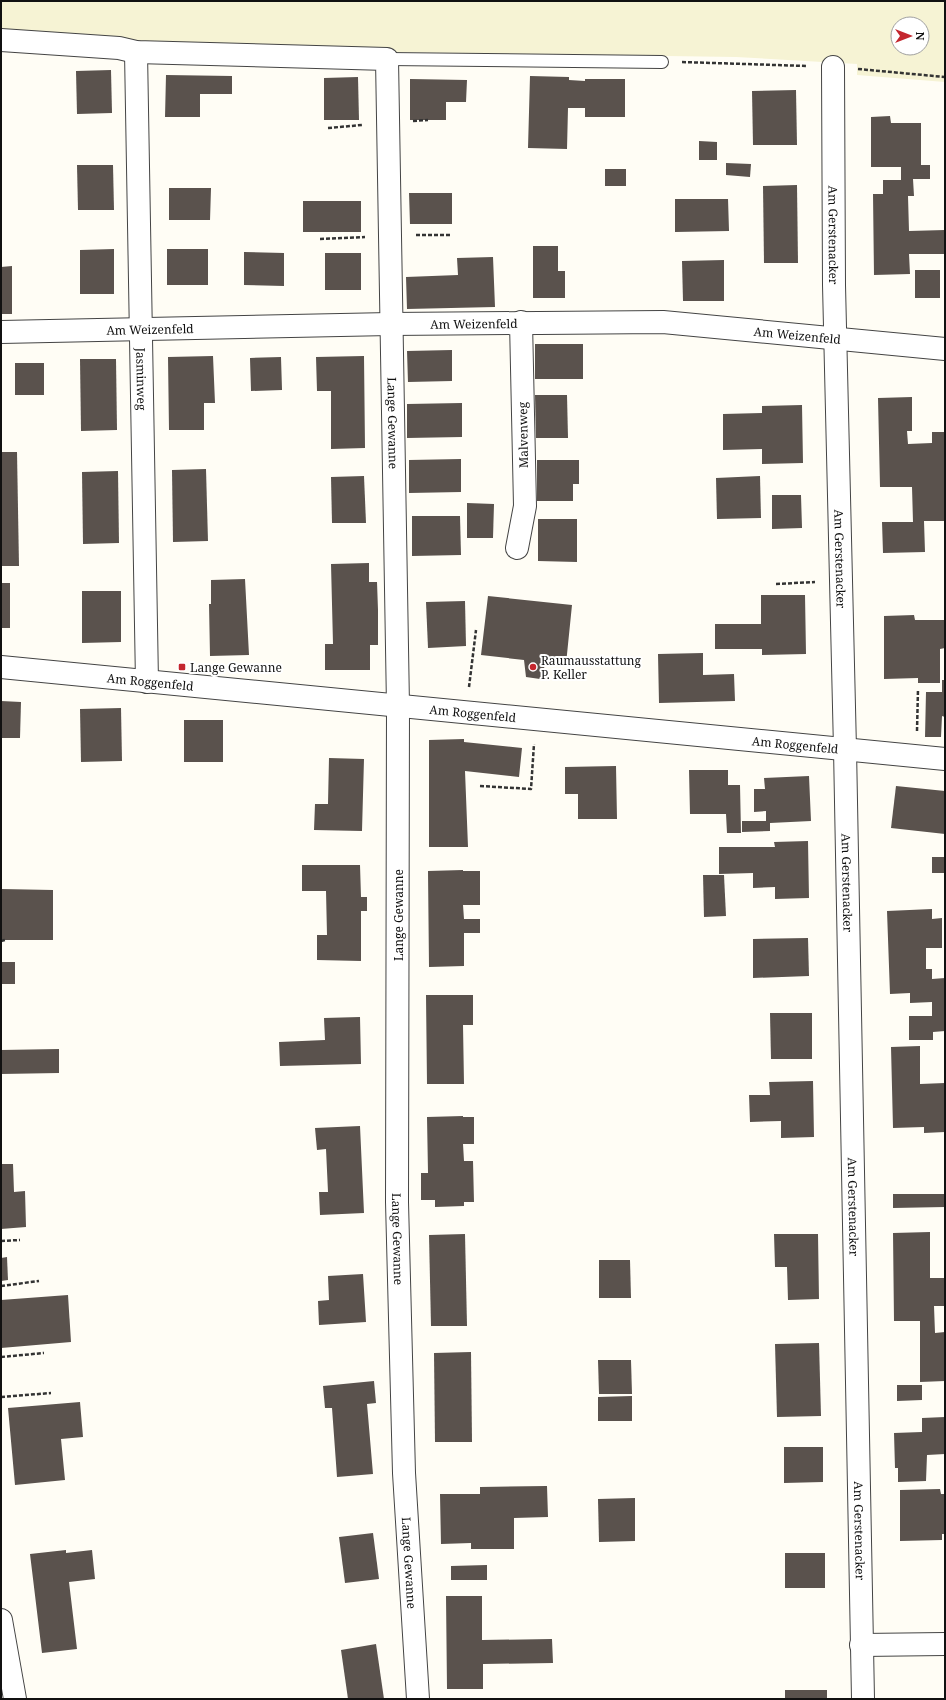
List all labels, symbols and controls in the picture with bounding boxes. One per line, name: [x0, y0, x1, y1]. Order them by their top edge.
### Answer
north arrow: [890, 16, 930, 56]
text: N: [913, 32, 928, 41]
street label: Am Gerstenacker: [825, 185, 842, 285]
street label: Am Weizenfeld: [430, 315, 518, 332]
street label: Am Weizenfeld: [106, 320, 194, 338]
street label: Am Weizenfeld: [753, 322, 842, 348]
street label: Jasminweg: [133, 346, 151, 411]
street label: Lange Gewanne: [384, 377, 402, 469]
street label: Malvenweg: [514, 401, 532, 468]
street label: Am Gerstenacker: [831, 509, 850, 609]
place label: Raumausstattung P. Keller: [541, 652, 642, 683]
place label: Lange Gewanne: [190, 659, 282, 676]
marker: Lange Gewanne: [177, 662, 187, 672]
marker: Raumausstattung P. Keller: [528, 662, 538, 672]
street label: Am Roggenfeld: [106, 669, 195, 694]
street label: Am Roggenfeld: [429, 700, 517, 726]
street label: Am Roggenfeld: [751, 732, 840, 757]
street label: Am Gerstenacker: [838, 833, 857, 933]
street label: Lange Gewanne: [390, 869, 407, 961]
street label: Am Gerstenacker: [844, 1157, 863, 1257]
street label: Lange Gewanne: [388, 1193, 408, 1285]
street label: Am Gerstenacker: [850, 1481, 869, 1581]
street label: Lange Gewanne: [398, 1516, 421, 1609]

